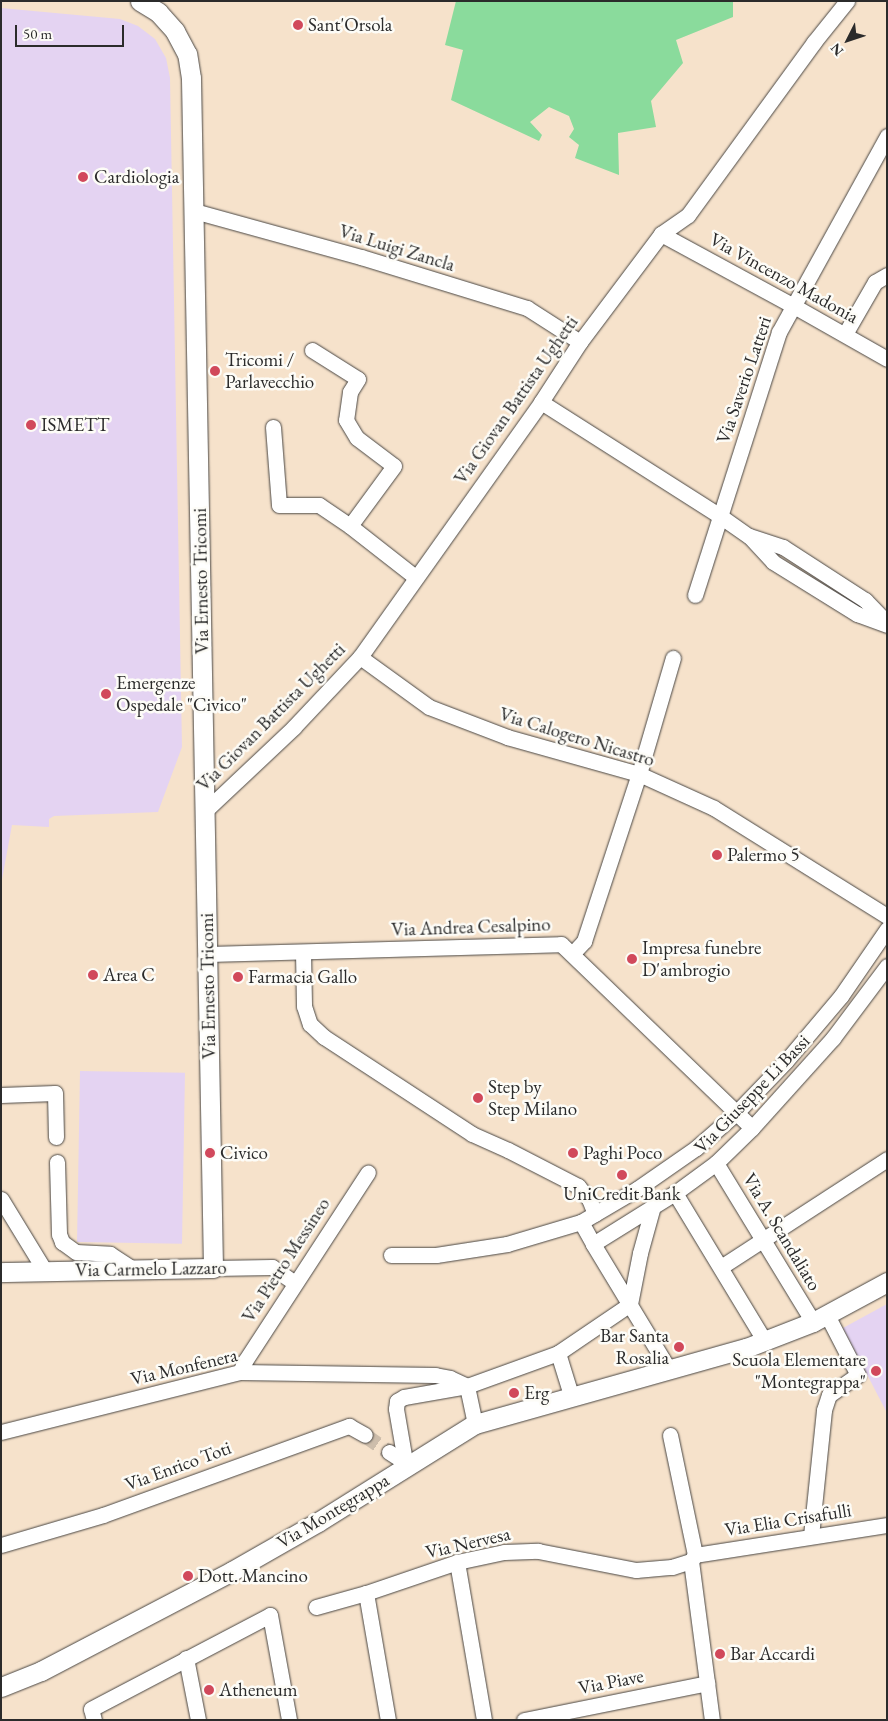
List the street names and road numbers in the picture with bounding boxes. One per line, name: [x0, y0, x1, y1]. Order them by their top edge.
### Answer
street label: Via Luigi Zancla: [336, 220, 458, 276]
street label: Via Vincenzo Madonia: [706, 228, 862, 328]
street label: Via Giovan Battista Ughetti: [449, 311, 583, 489]
street label: Via Saverio Latteri: [712, 313, 776, 447]
street label: Via Ernesto Tricomi: [188, 508, 214, 654]
street label: Via Giovan Battista Ughetti: [192, 638, 350, 796]
street label: Via Calogero Nicastro: [497, 703, 657, 771]
street label: Via Ernesto Tricomi: [195, 913, 221, 1059]
street label: Via Andrea Cesalpino: [391, 913, 551, 941]
street label: Via Giuseppe Li Bassi: [689, 1030, 815, 1158]
street label: Via A. Scandaliato: [738, 1169, 826, 1295]
street label: Via Pietro Messineo: [237, 1193, 335, 1327]
street label: Via Carmelo Lazzaro: [75, 1256, 227, 1282]
street label: Via Monfenera: [128, 1344, 240, 1390]
street label: Via Enrico Toti: [122, 1436, 234, 1496]
street label: Via Montegrappa: [273, 1468, 393, 1554]
street label: Via Elia Crisafulli: [723, 1499, 853, 1541]
street label: Via Nervesa: [423, 1522, 513, 1564]
street label: Via Piave: [576, 1665, 646, 1699]

